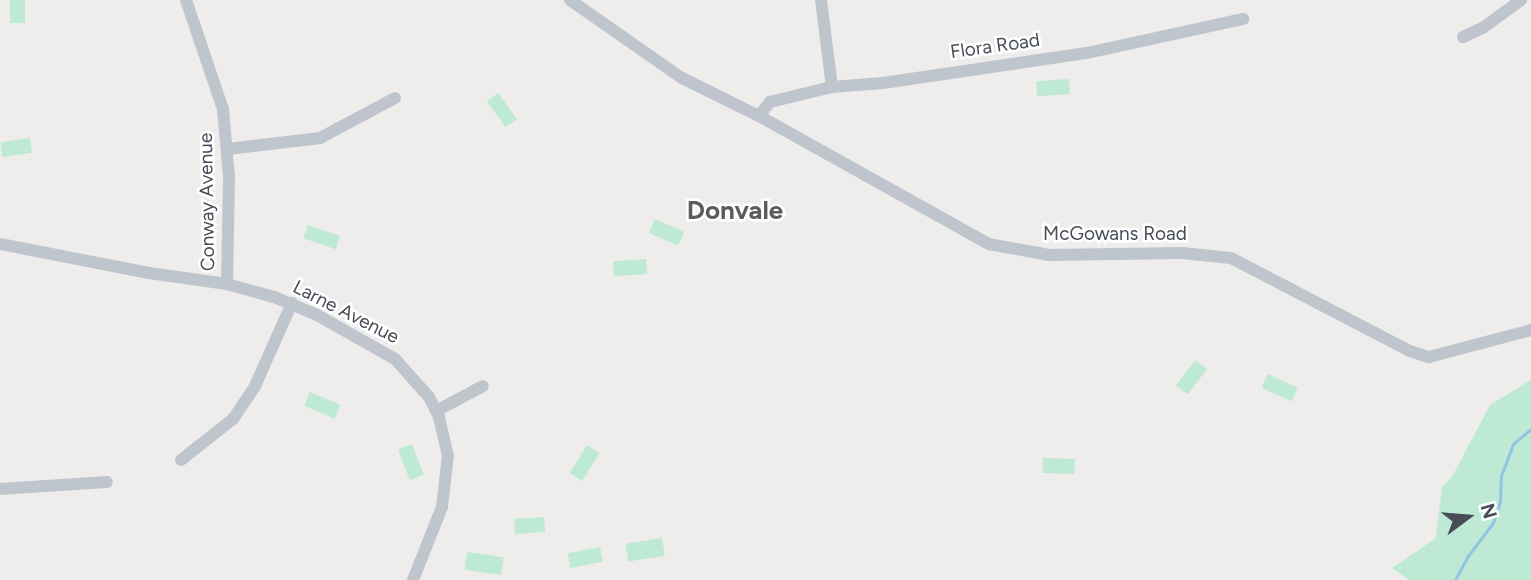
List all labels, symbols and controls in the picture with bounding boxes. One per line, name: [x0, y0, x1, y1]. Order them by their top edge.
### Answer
street label: Flora Road: [949, 28, 1041, 64]
street label: Conway Avenue: [194, 133, 220, 271]
district label: Donvale: [687, 195, 783, 227]
street label: McGowans Road: [1043, 223, 1187, 245]
street label: Larne Avenue: [289, 276, 403, 348]
north arrow: [1433, 482, 1503, 552]
text: N: [1476, 501, 1502, 521]

